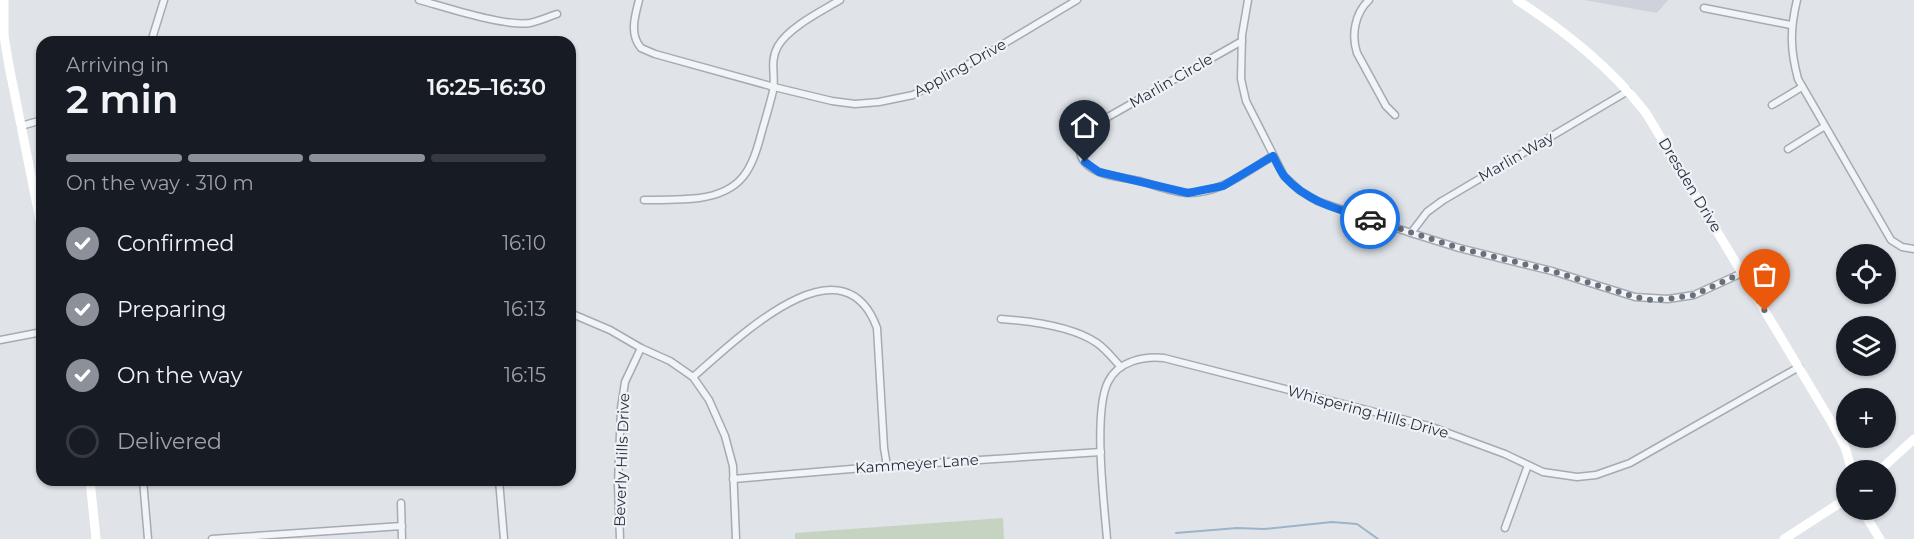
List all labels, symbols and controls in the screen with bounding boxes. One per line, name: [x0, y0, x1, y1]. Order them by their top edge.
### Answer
street label: Appling Drive: [910, 34, 1009, 101]
street label: Marlin Circle: [1126, 49, 1216, 112]
text: Arriving in: [66, 53, 169, 77]
text: 16:25–16:30: [427, 74, 546, 101]
text: 2 min: [66, 75, 179, 123]
pin: [1059, 100, 1110, 162]
icon: home: [1068, 109, 1101, 142]
street label: Marlin Way: [1475, 127, 1558, 186]
street label: Dresden Drive: [1655, 134, 1726, 236]
text: On the way · 310 m: [66, 171, 254, 195]
courier: [1340, 189, 1400, 249]
icon: car: [1354, 203, 1387, 236]
icon: check: [66, 227, 99, 260]
text: Confirmed: [117, 230, 234, 257]
text: 16:10: [502, 231, 546, 255]
map controls: [1836, 244, 1896, 520]
button: locate: [1836, 244, 1896, 304]
pin: [1739, 249, 1790, 311]
icon: bag: [1748, 258, 1781, 291]
icon: check: [66, 293, 99, 326]
text: Preparing: [117, 296, 226, 323]
text: 16:13: [504, 297, 546, 321]
button: layers: [1836, 316, 1896, 376]
icon: check: [66, 359, 99, 392]
text: On the way: [117, 362, 242, 389]
text: 16:15: [504, 363, 546, 387]
street label: Whispering Hills Drive: [1285, 381, 1451, 442]
button: +: [1836, 388, 1896, 448]
street label: Beverly Hills Drive: [610, 393, 633, 527]
text: Delivered: [117, 428, 222, 455]
street label: Kammeyer Lane: [855, 450, 979, 477]
button: −: [1836, 460, 1896, 520]

